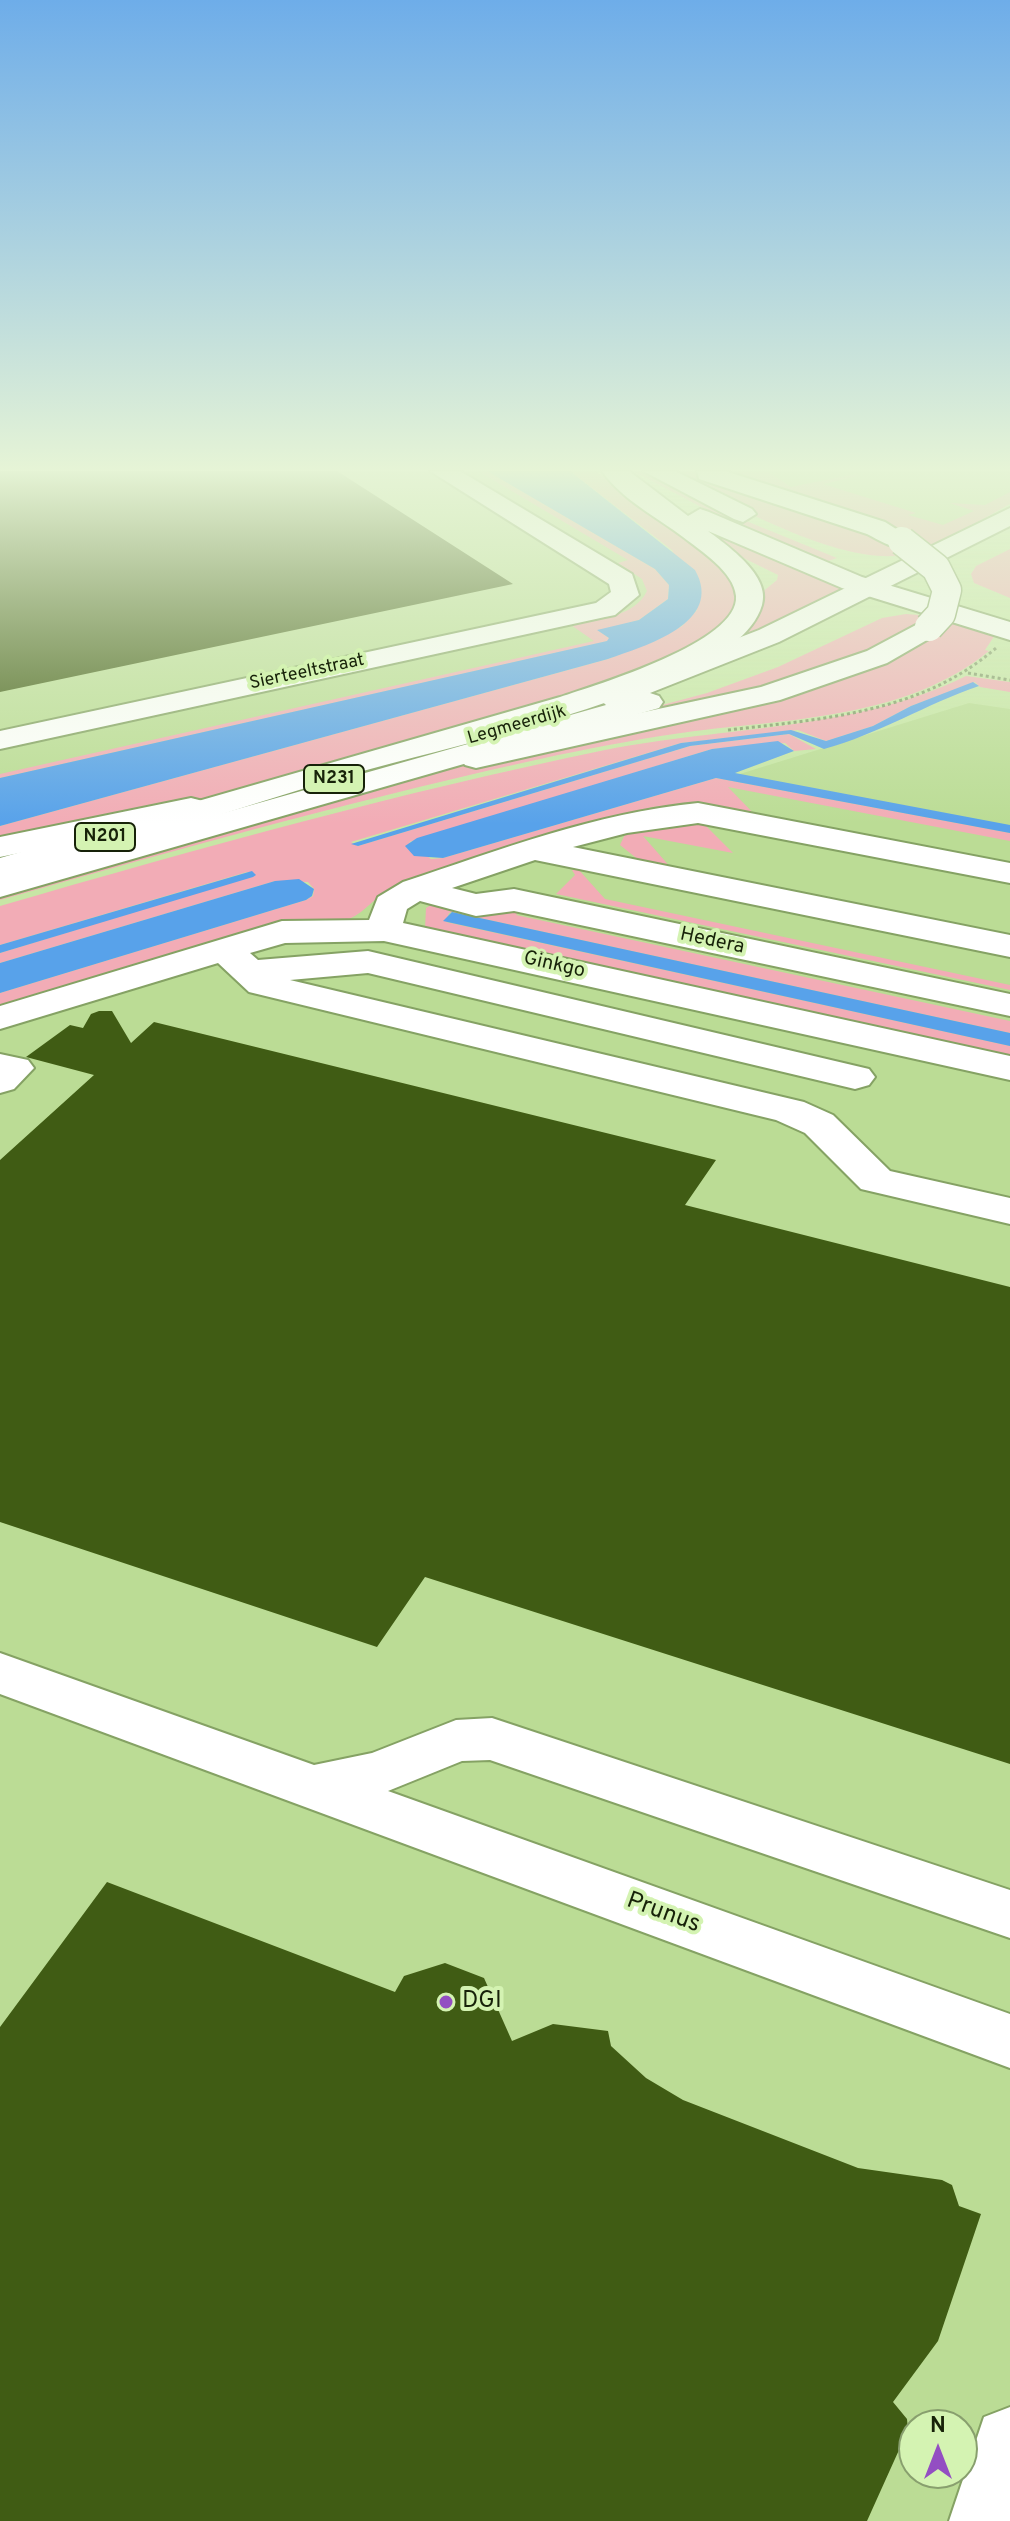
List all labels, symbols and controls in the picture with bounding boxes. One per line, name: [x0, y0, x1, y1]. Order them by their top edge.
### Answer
street label: Sierteeltstraat: [248, 650, 366, 696]
street label: Legmeerdijk: [465, 702, 569, 750]
road number: N231: [304, 765, 364, 793]
road number: N201: [75, 823, 135, 851]
street label: Hedera: [678, 923, 746, 961]
street label: Ginkgo: [521, 947, 587, 985]
street label: Prunus: [622, 1887, 704, 1941]
place label: DGI: [462, 1988, 502, 2016]
marker: DGI: [437, 1993, 455, 2011]
north arrow: [898, 2409, 978, 2489]
text: N: [930, 2413, 946, 2440]

